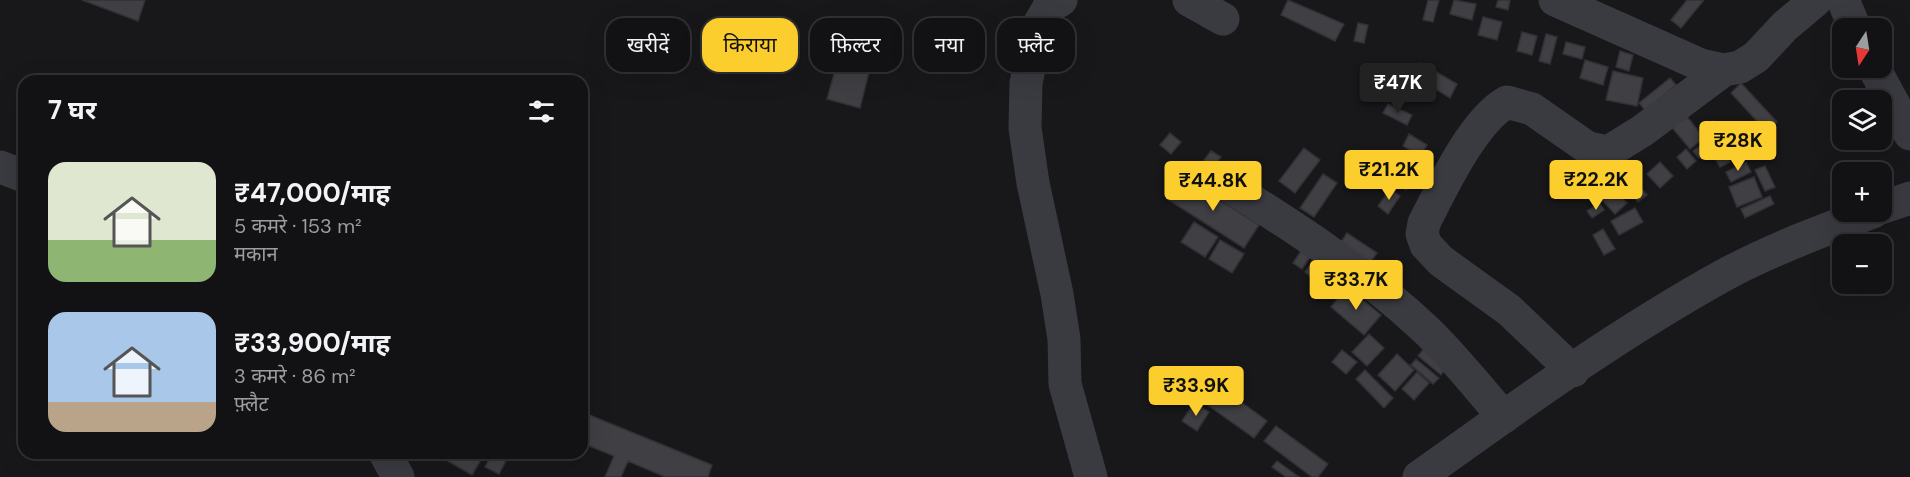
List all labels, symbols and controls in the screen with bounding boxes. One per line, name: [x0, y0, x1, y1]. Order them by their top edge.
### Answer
chip: खरीदें: [606, 18, 690, 72]
chip: किराया: [702, 18, 798, 72]
chip: फ़िल्टर: [810, 18, 902, 72]
chip: नया: [914, 18, 985, 72]
chip: फ़्लैट: [997, 18, 1075, 72]
north arrow: [1832, 18, 1892, 78]
map controls: [1832, 18, 1892, 294]
pin: ₹47K: [1362, 63, 1434, 114]
text: ₹47K: [1373, 69, 1423, 95]
button: layers: [1832, 90, 1892, 150]
text: 7 घर: [48, 93, 96, 127]
icon: filters: [525, 95, 558, 128]
pin: ₹28K: [1702, 121, 1774, 172]
text: ₹28K: [1713, 127, 1763, 153]
pin: ₹21.2K: [1340, 150, 1438, 201]
text: ₹21.2K: [1359, 156, 1419, 182]
pin: ₹22.2K: [1547, 160, 1645, 211]
pin: ₹44.8K: [1164, 161, 1262, 212]
button: +: [1832, 162, 1892, 222]
text: ₹22.2K: [1563, 166, 1629, 192]
text: ₹44.8K: [1178, 167, 1248, 193]
text: ₹47,000/माह: [234, 176, 390, 210]
icon: home: [96, 186, 168, 258]
text: 5 कमरे · 153 m²: [234, 213, 362, 239]
button: −: [1832, 234, 1892, 294]
text: मकान: [234, 241, 278, 267]
pin: ₹33.7K: [1307, 260, 1405, 311]
text: ₹33.7K: [1324, 266, 1388, 292]
text: ₹33,900/माह: [234, 326, 390, 360]
icon: home: [96, 336, 168, 408]
text: 3 कमरे · 86 m²: [234, 363, 356, 389]
pin: ₹33.9K: [1147, 366, 1245, 417]
text: ₹33.9K: [1163, 372, 1229, 398]
text: फ़्लैट: [234, 391, 269, 417]

